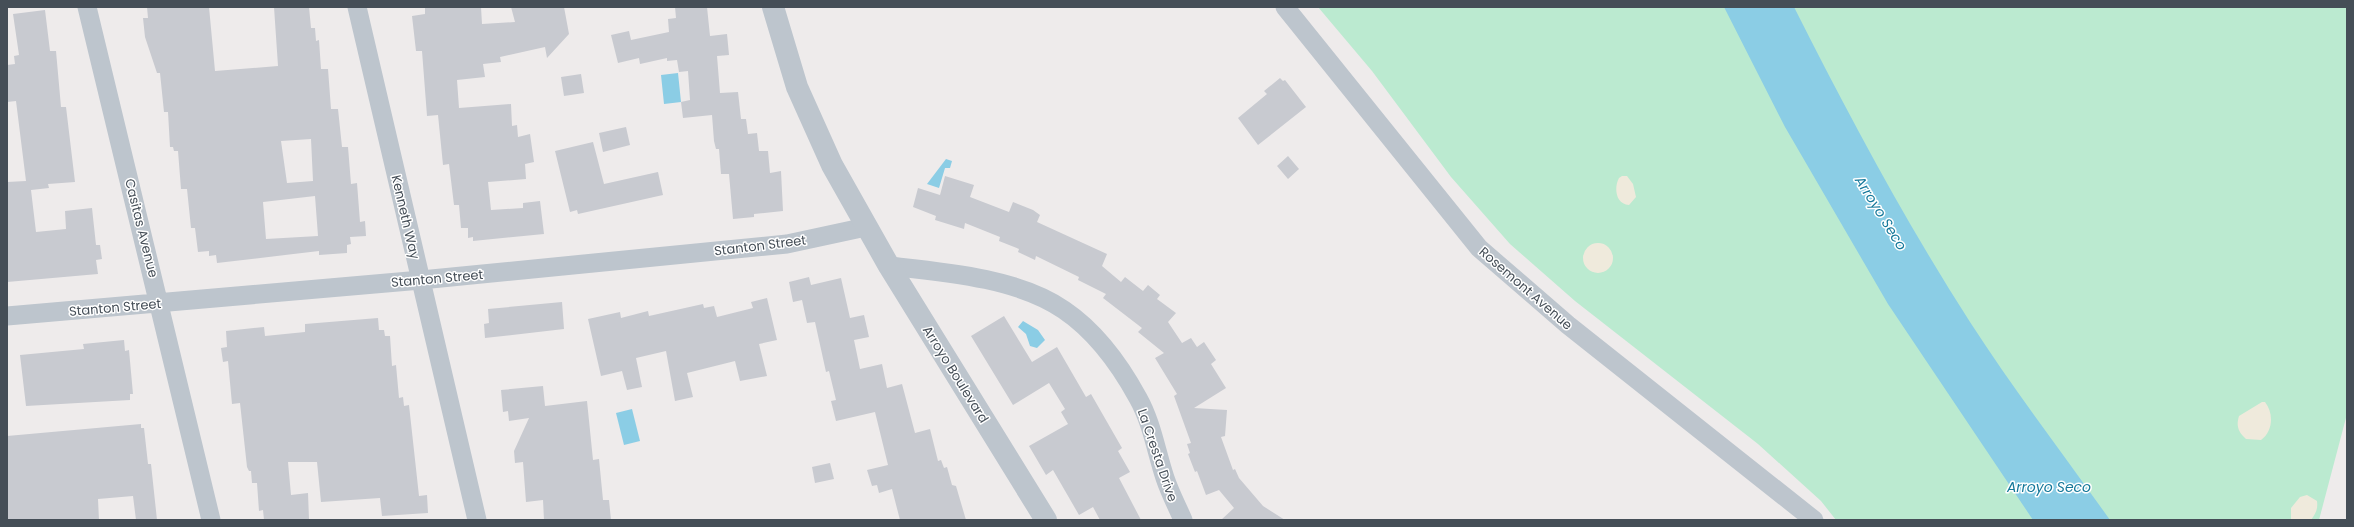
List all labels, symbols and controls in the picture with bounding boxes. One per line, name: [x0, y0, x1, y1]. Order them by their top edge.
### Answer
water label: Arroyo Seco: [1850, 171, 1912, 254]
street label: Kenneth Way: [387, 173, 425, 262]
street label: Casitas Avenue: [120, 177, 163, 280]
street label: Stanton Street: [713, 230, 807, 261]
street label: Rosemont Avenue: [1475, 242, 1576, 334]
street label: Stanton Street: [390, 265, 484, 292]
street label: Stanton Street: [68, 294, 162, 321]
street label: Arroyo Boulevard: [918, 322, 993, 427]
street label: La Cresta Drive: [1133, 406, 1182, 504]
water label: Arroyo Seco: [2006, 477, 2091, 497]

